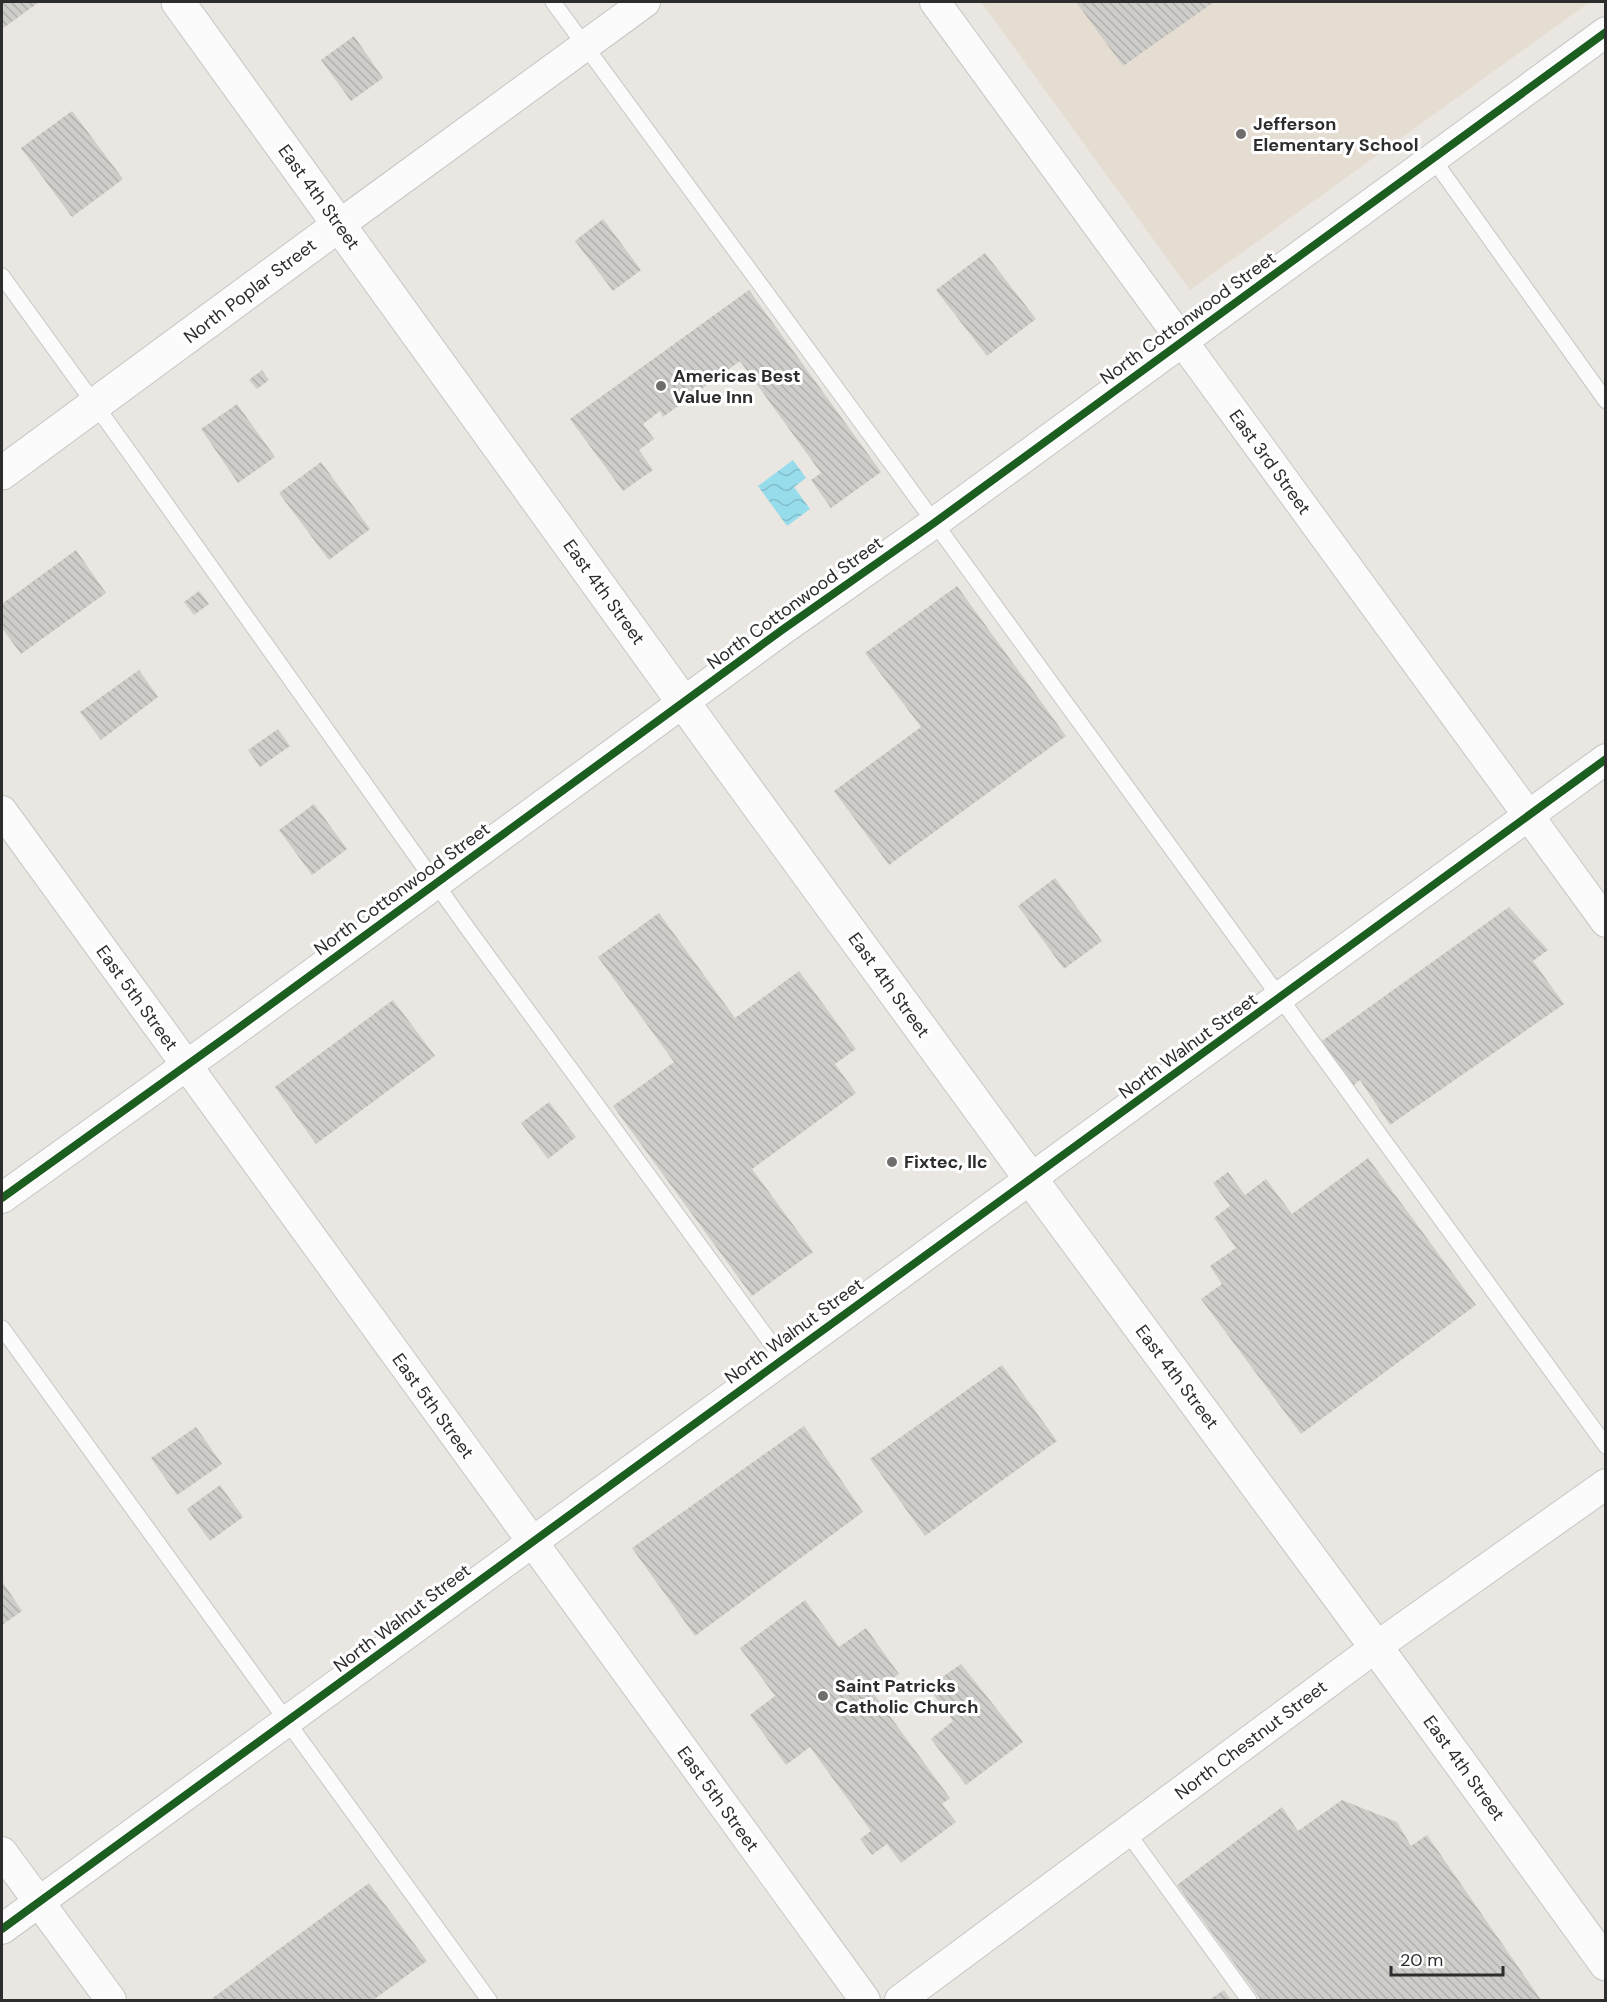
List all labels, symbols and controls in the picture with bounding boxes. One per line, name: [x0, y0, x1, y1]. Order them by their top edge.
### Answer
place label: Jefferson Elementary School: [1253, 112, 1419, 157]
marker: Jefferson Elementary School: [1234, 127, 1248, 141]
street label: East 4th Street: [273, 140, 365, 254]
street label: North Poplar Street: [179, 233, 321, 349]
street label: North Cottonwood Street: [1095, 246, 1281, 390]
place label: Americas Best Value Inn: [673, 364, 801, 409]
marker: Americas Best Value Inn: [654, 379, 668, 393]
street label: East 3rd Street: [1224, 405, 1316, 519]
street label: North Cottonwood Street: [702, 531, 888, 675]
street label: East 4th Street: [558, 535, 650, 649]
street label: North Cottonwood Street: [309, 817, 495, 961]
street label: East 4th Street: [843, 928, 935, 1042]
street label: East 5th Street: [91, 941, 183, 1055]
street label: North Walnut Street: [1114, 988, 1262, 1104]
place label: Fixtec, llc: [904, 1150, 988, 1174]
marker: Fixtec, llc: [885, 1155, 899, 1169]
street label: North Walnut Street: [720, 1273, 868, 1389]
street label: East 4th Street: [1130, 1320, 1224, 1434]
street label: East 5th Street: [387, 1349, 479, 1463]
street label: North Walnut Street: [329, 1559, 475, 1677]
place label: Saint Patricks Catholic Church: [835, 1674, 978, 1719]
street label: North Chestnut Street: [1170, 1675, 1332, 1805]
marker: Saint Patricks Catholic Church: [816, 1689, 830, 1703]
street label: East 4th Street: [1418, 1711, 1510, 1825]
street label: East 5th Street: [672, 1742, 764, 1856]
scale bar: [1391, 1939, 1504, 1977]
text: 20 m: [1400, 1948, 1443, 1972]

